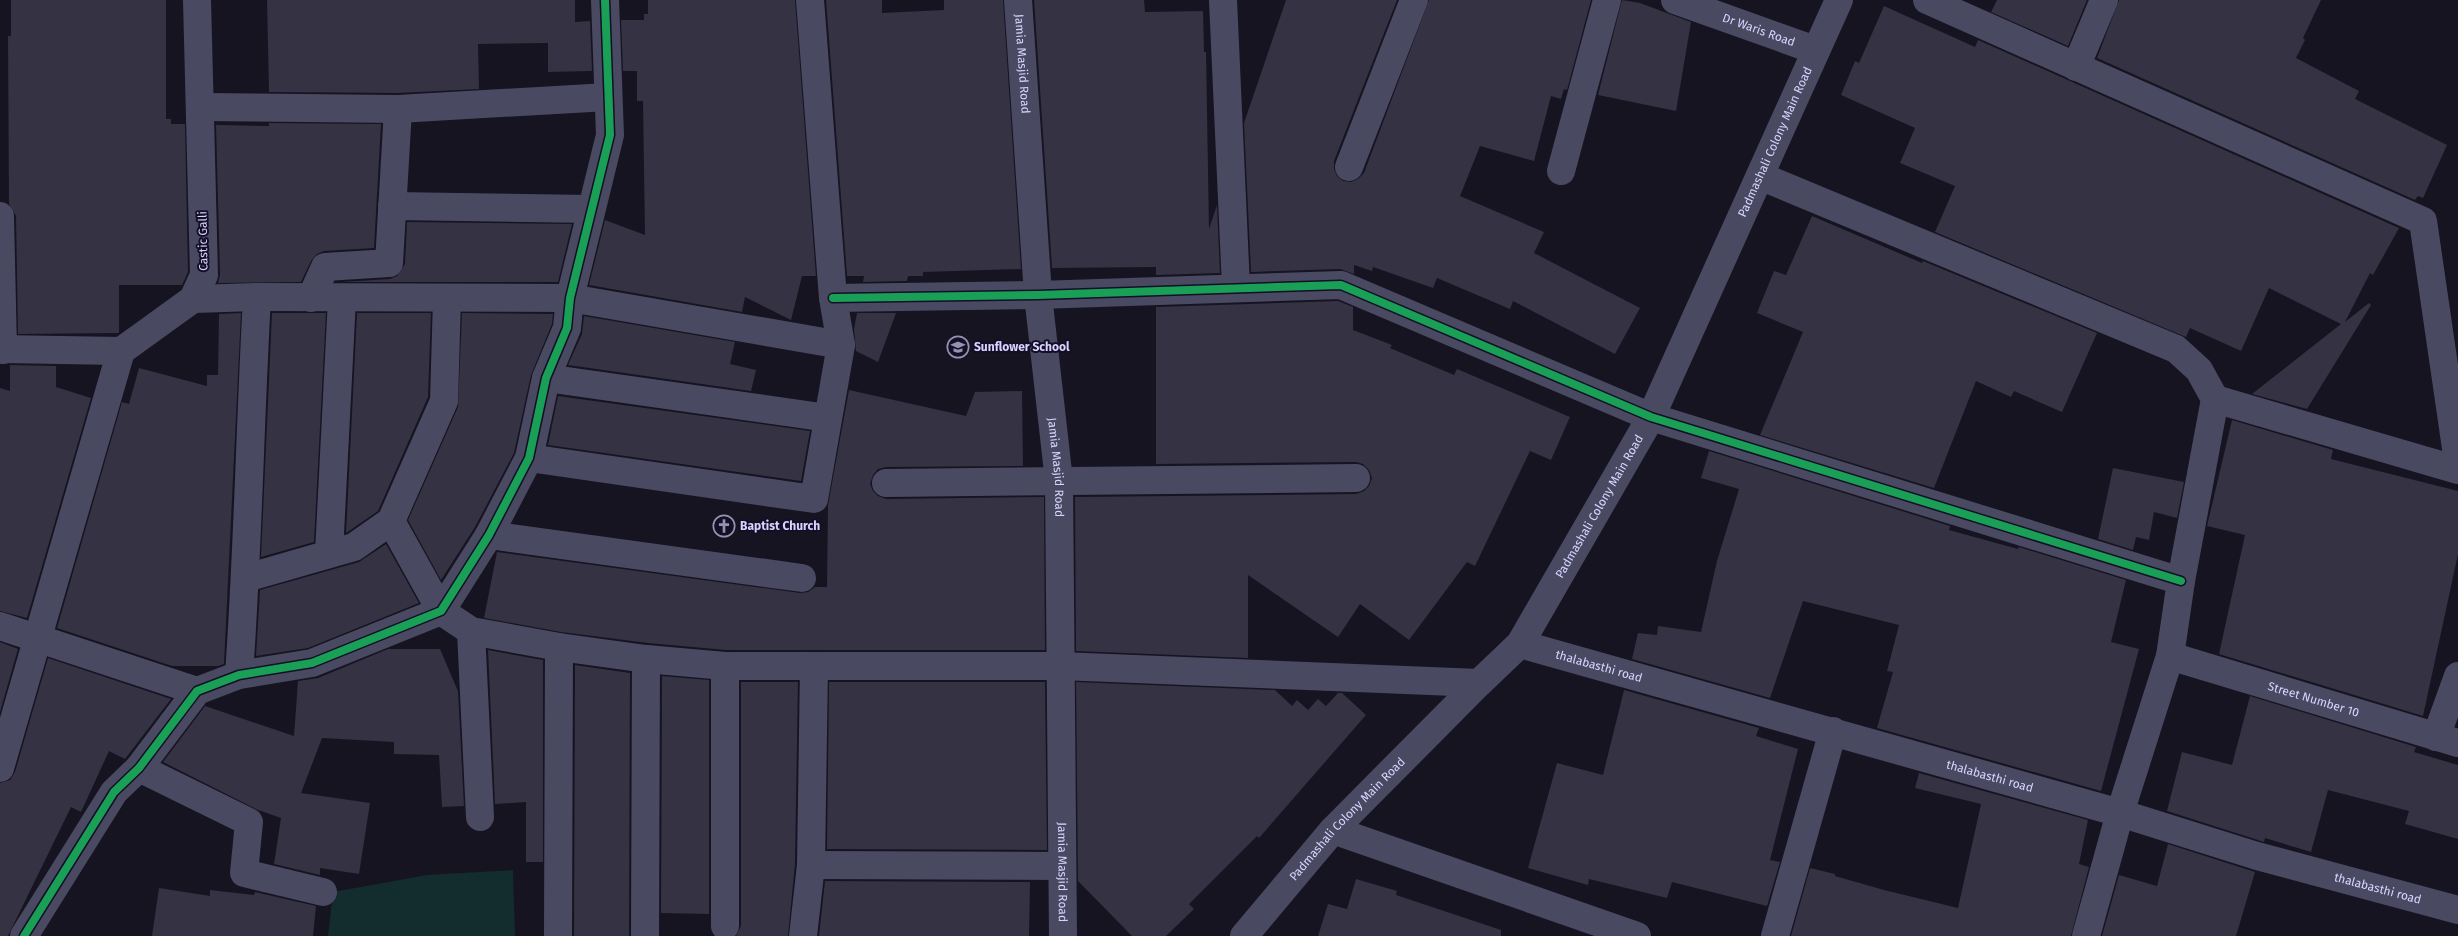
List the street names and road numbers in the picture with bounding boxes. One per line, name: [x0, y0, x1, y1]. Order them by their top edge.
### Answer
street label: Dr Waris Road: [1721, 11, 1797, 49]
street label: Jamia Masjid Road: [1012, 14, 1033, 114]
street label: Padmashali Colony Main Road: [1735, 65, 1815, 219]
street label: Castic Galli: [195, 211, 211, 271]
street label: Jamia Masjid Road: [1045, 417, 1066, 517]
street label: Padmashali Colony Main Road: [1553, 432, 1646, 581]
street label: thalabasthi road: [1554, 647, 1644, 685]
street label: Street Number 10: [2266, 679, 2361, 720]
street label: Padmashali Colony Main Road: [1286, 755, 1408, 884]
street label: thalabasthi road: [1945, 757, 2035, 795]
street label: Jamia Masjid Road: [1055, 822, 1070, 922]
street label: thalabasthi road: [2333, 870, 2423, 907]

